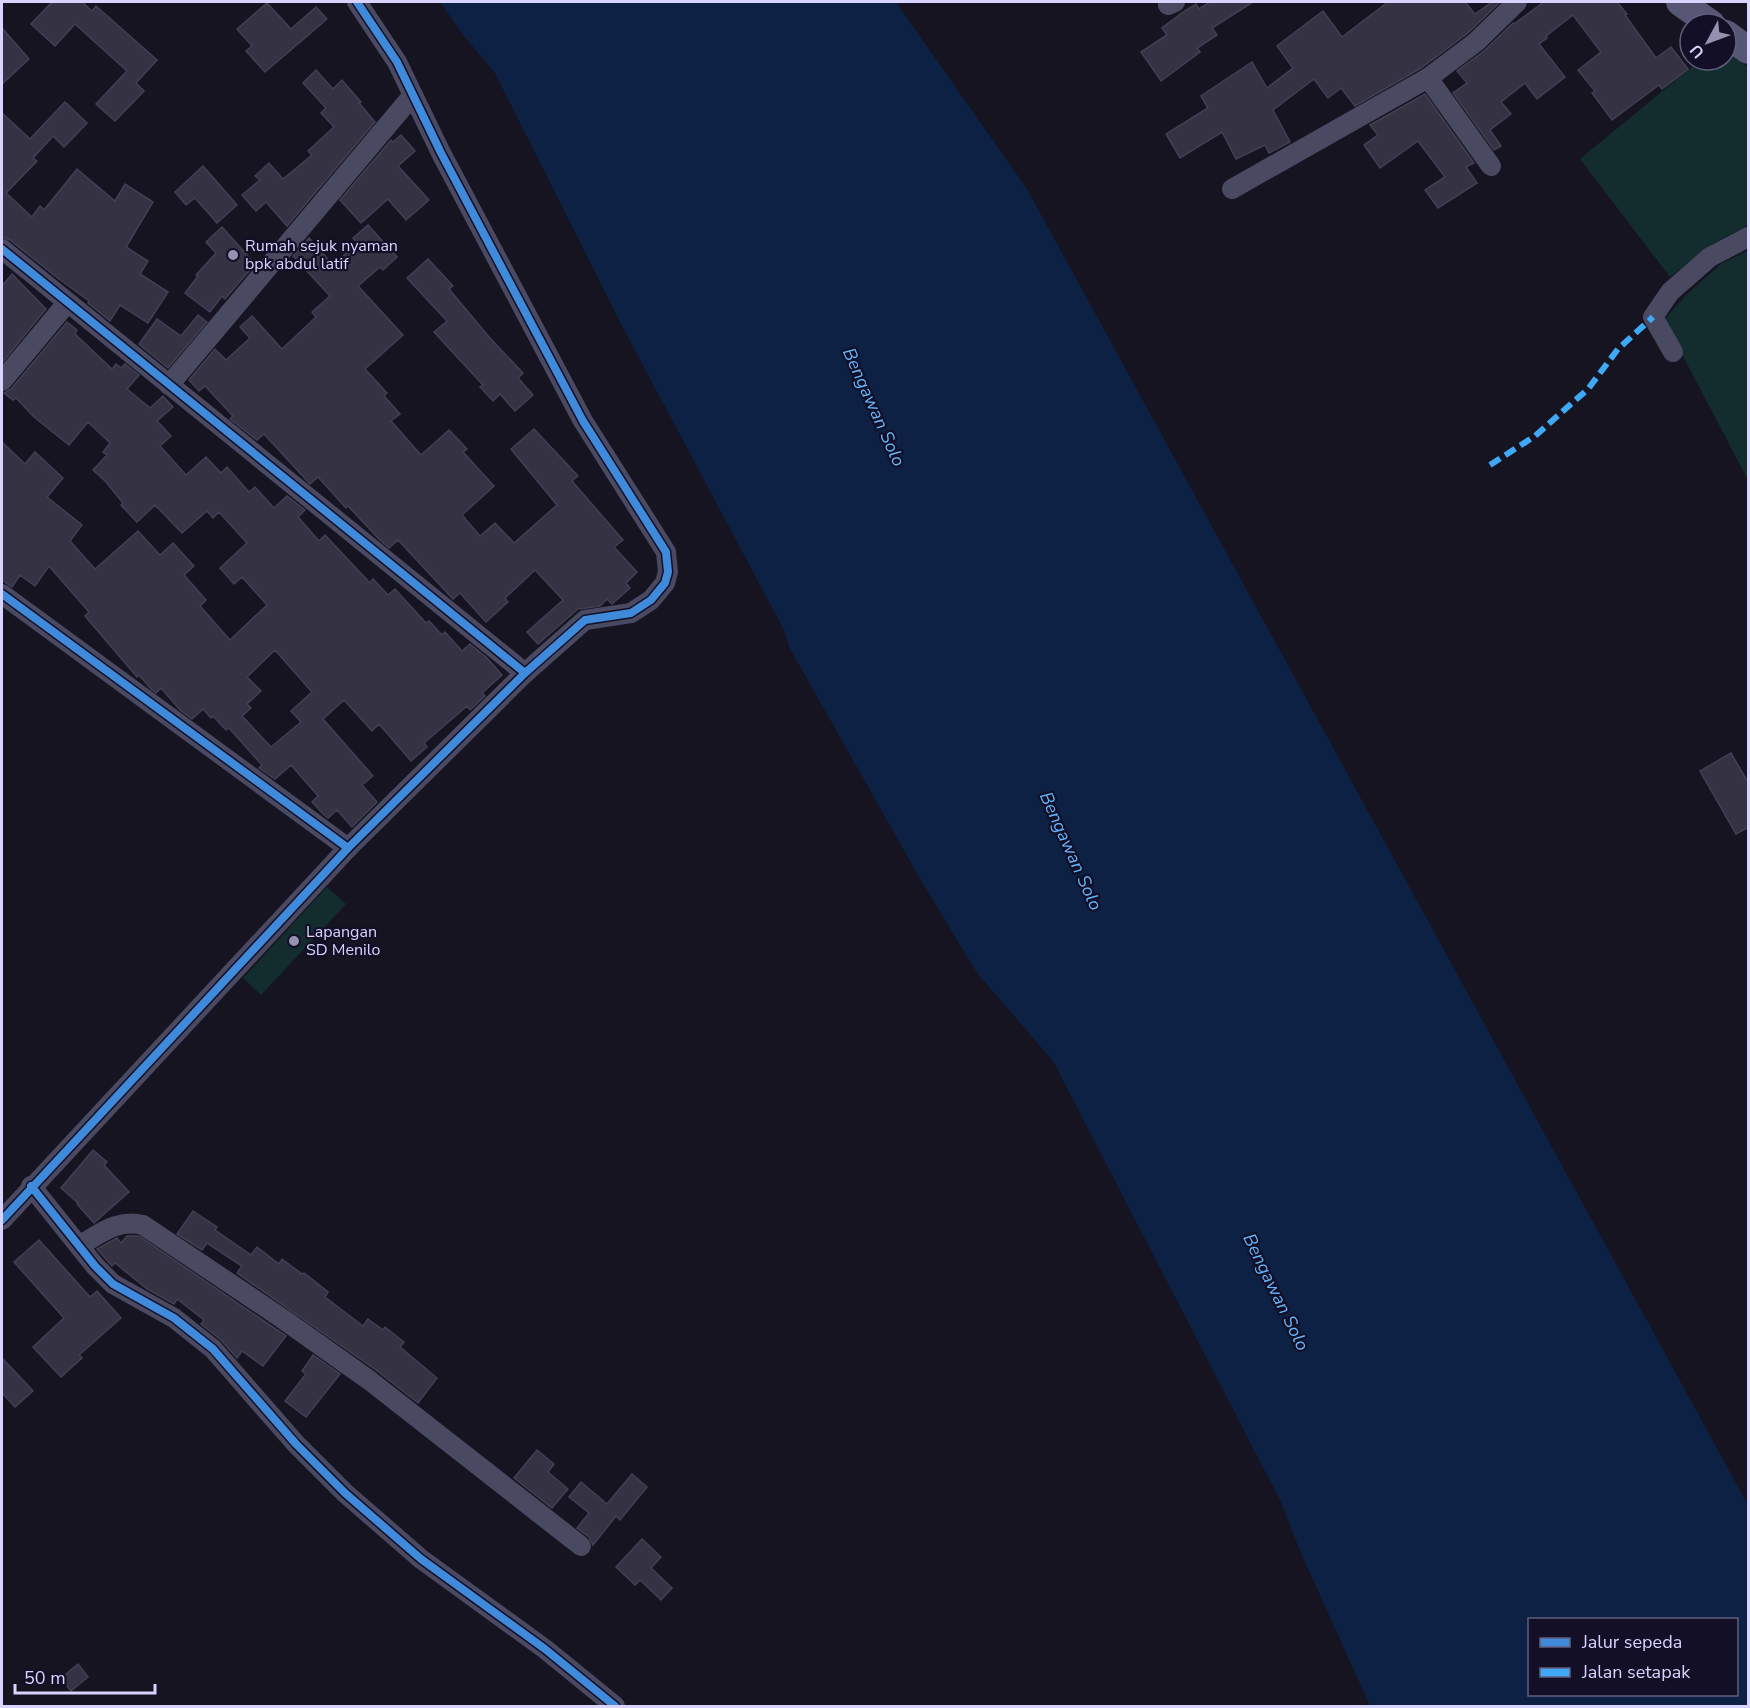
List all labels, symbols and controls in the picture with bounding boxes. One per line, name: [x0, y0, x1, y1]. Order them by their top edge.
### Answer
north arrow: [1678, 12, 1738, 72]
text: U: [1685, 40, 1710, 63]
place label: Rumah sejuk nyaman bpk abdul latif: [245, 235, 398, 275]
marker: Rumah sejuk nyaman bpk abdul latif: [226, 248, 240, 262]
water label: Bengawan Solo: [837, 344, 911, 470]
water label: Bengawan Solo: [1034, 788, 1108, 914]
place label: Lapangan SD Menilo: [306, 921, 380, 961]
marker: Lapangan SD Menilo: [287, 934, 301, 948]
water label: Bengawan Solo: [1237, 1229, 1315, 1355]
legend: [1528, 1618, 1738, 1696]
text: Jalur sepeda: [1581, 1630, 1682, 1654]
scale bar: [15, 1657, 154, 1695]
text: Jalan setapak: [1581, 1660, 1691, 1684]
text: 50 m: [24, 1666, 66, 1690]

